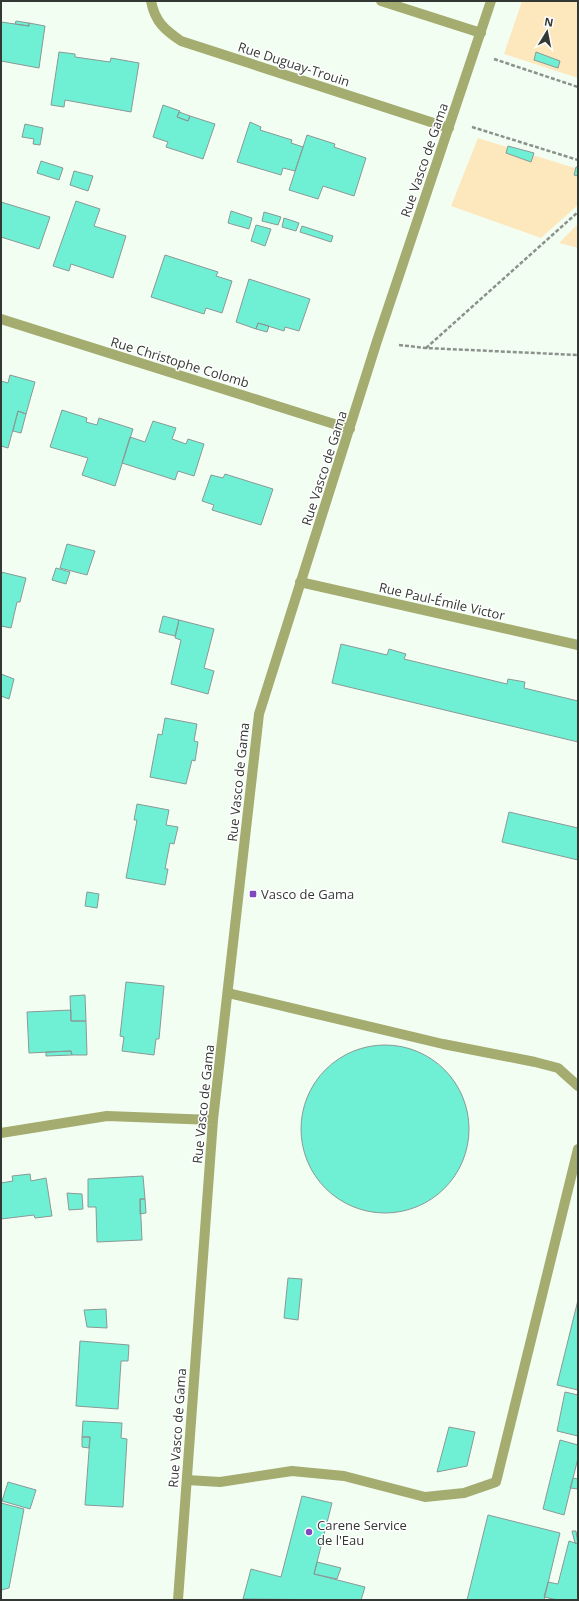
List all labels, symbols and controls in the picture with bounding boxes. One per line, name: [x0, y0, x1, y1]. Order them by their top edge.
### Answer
north arrow: [527, 12, 567, 52]
text: N: [543, 13, 555, 30]
street label: Rue Duguay-Trouin: [236, 37, 352, 91]
street label: Rue Vasco de Gama: [396, 100, 452, 220]
street label: Rue Christophe Colomb: [109, 332, 251, 392]
street label: Rue Vasco de Gama: [297, 408, 351, 528]
street label: Rue Paul-Émile Victor: [377, 578, 507, 624]
street label: Rue Vasco de Gama: [223, 721, 253, 843]
place label: Vasco de Gama: [261, 885, 354, 903]
marker: Vasco de Gama: [248, 889, 258, 899]
street label: Rue Vasco de Gama: [188, 1043, 218, 1165]
street label: Rue Vasco de Gama: [164, 1368, 190, 1488]
place label: Carene Service de l'Eau: [317, 1516, 407, 1549]
marker: Carene Service de l'Eau: [304, 1527, 314, 1537]

